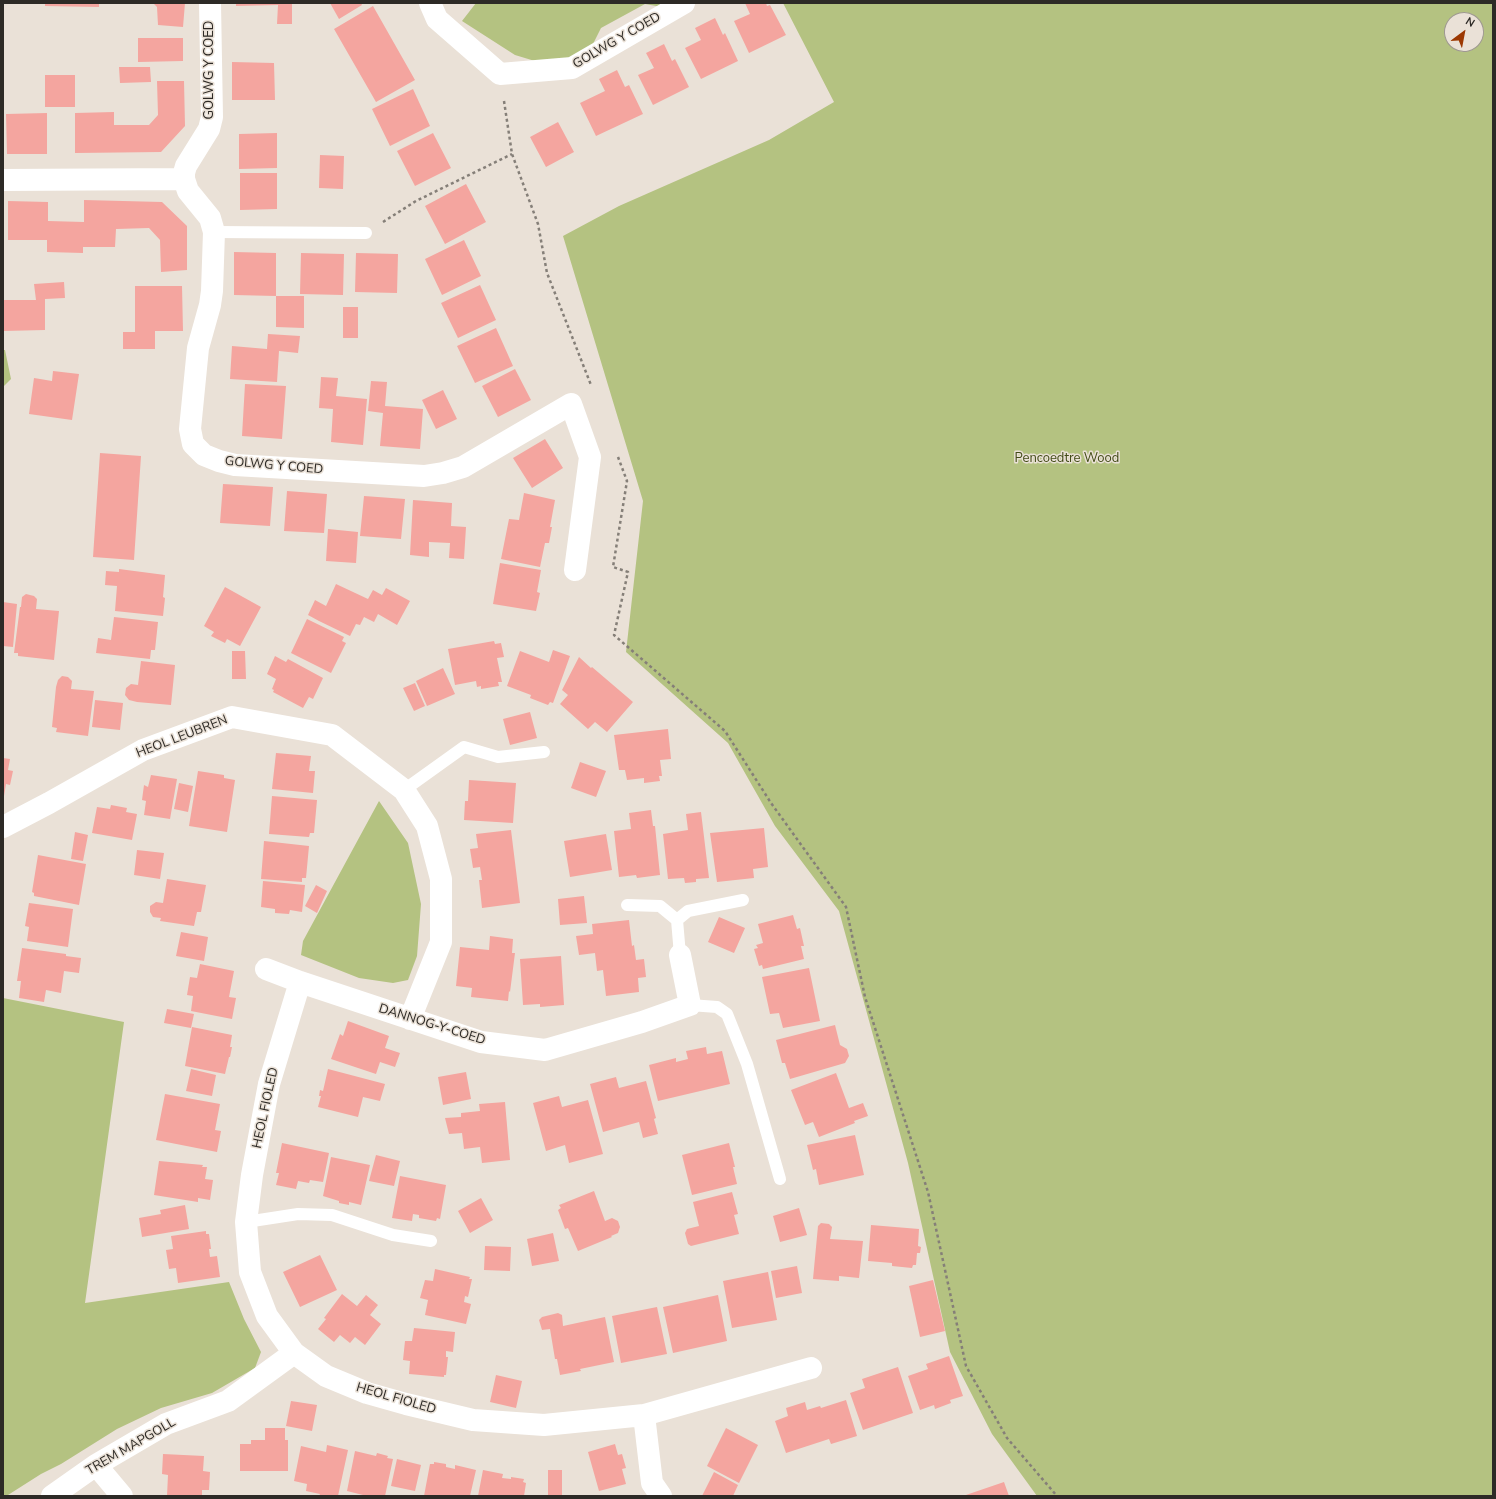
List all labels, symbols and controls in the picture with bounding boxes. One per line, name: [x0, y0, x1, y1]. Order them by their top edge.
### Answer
street label: GOLWG Y COED: [570, 10, 664, 72]
north arrow: [1444, 12, 1484, 52]
text: N: [1463, 14, 1478, 31]
street label: GOLWG Y COED: [202, 21, 218, 119]
park label: Pencoedtre Wood: [1015, 451, 1119, 467]
street label: GOLWG Y COED: [224, 454, 324, 478]
street label: HEOL LEUBREN: [134, 712, 230, 762]
street label: DANNOG-Y-COED: [377, 1001, 487, 1049]
street label: HEOL FIOLED: [250, 1066, 282, 1150]
street label: HEOL FIOLED: [354, 1380, 438, 1418]
street label: TREM MAPGOLL: [83, 1415, 179, 1479]

